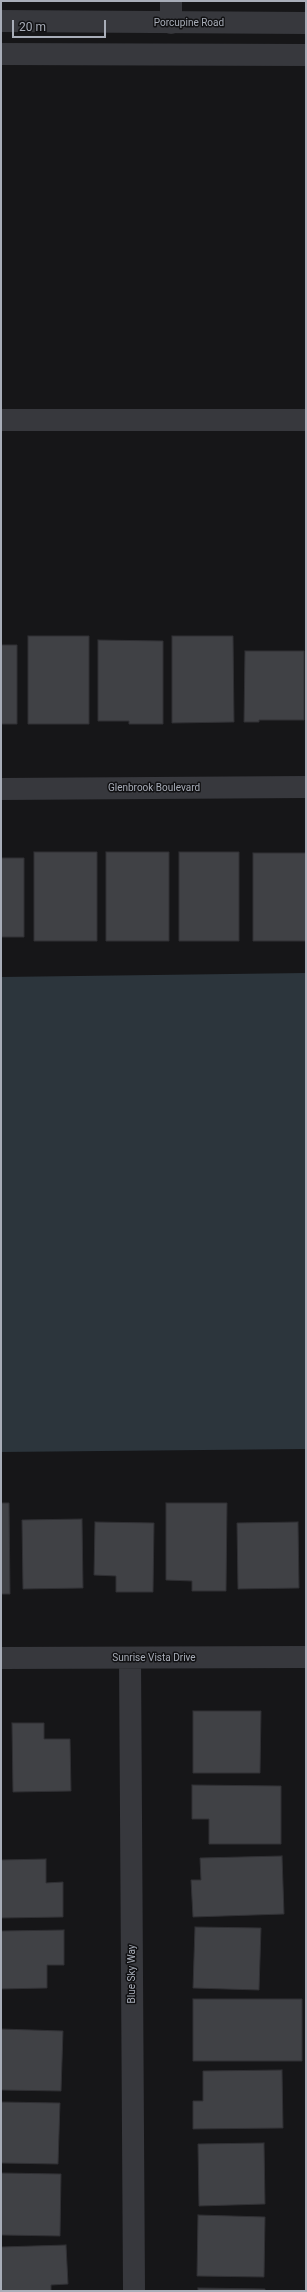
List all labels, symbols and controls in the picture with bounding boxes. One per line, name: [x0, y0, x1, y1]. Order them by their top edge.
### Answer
scale bar: [14, 12, 108, 38]
street label: Porcupine Road: [154, 17, 224, 29]
text: 20 m: [19, 20, 46, 34]
street label: Glenbrook Boulevard: [108, 782, 200, 794]
street label: Sunrise Vista Drive: [112, 1652, 196, 1664]
street label: Blue Sky Way: [126, 1945, 138, 2003]

